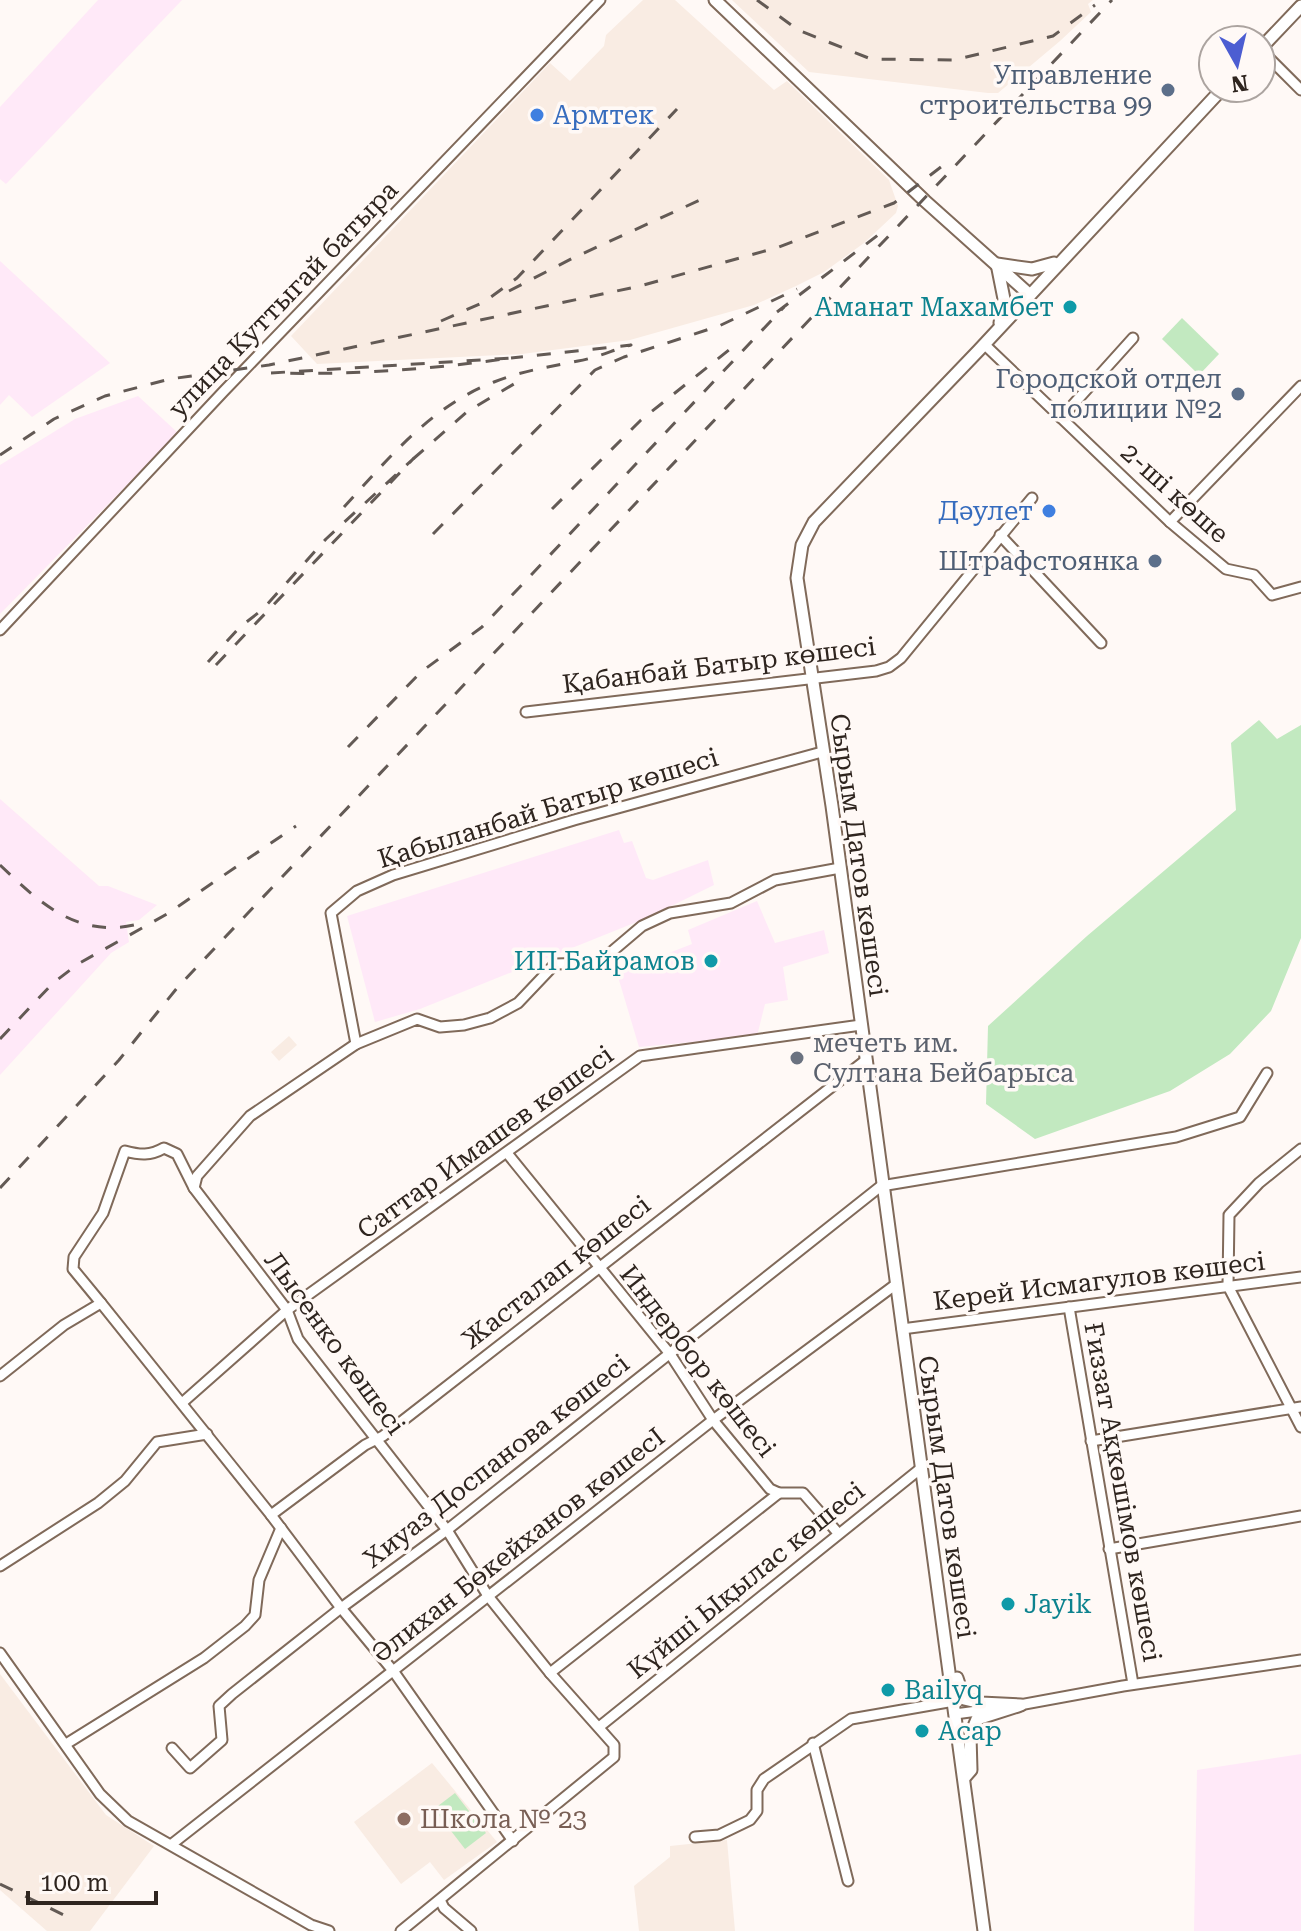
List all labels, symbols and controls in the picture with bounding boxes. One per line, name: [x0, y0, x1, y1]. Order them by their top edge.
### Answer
north arrow: [1197, 24, 1277, 104]
place label: Управление строительства 99: [919, 60, 1152, 120]
text: N: [1230, 70, 1250, 97]
marker: Управление строительства 99: [1159, 81, 1177, 99]
place label: Армтек: [553, 100, 654, 130]
marker: Армтек: [528, 106, 546, 124]
street label: улица Куттыгай батыра: [162, 175, 404, 423]
place label: Аманат Махамбет: [815, 292, 1054, 322]
marker: Аманат Махамбет: [1061, 298, 1079, 316]
place label: Городской отдел полиции №2: [995, 364, 1222, 424]
marker: Городской отдел полиции №2: [1229, 385, 1247, 403]
street label: 2-ші көше: [1115, 437, 1235, 549]
place label: Дәулет: [938, 496, 1033, 526]
marker: Дәулет: [1040, 502, 1058, 520]
place label: Штрафстоянка: [939, 546, 1139, 576]
marker: Штрафстоянка: [1146, 552, 1164, 570]
street label: Қабанбай Батыр көшесі: [560, 631, 878, 699]
street label: Сырым Датов көшесі: [824, 712, 894, 998]
street label: Қабыланбай Батыр көшесі: [374, 742, 722, 874]
place label: ИП Байрамов: [514, 946, 695, 976]
marker: ИП Байрамов: [702, 952, 720, 970]
place label: мечеть им. Султана Бейбарыса: [813, 1028, 1074, 1088]
street label: Саттар Имашев көшесі: [351, 1039, 619, 1245]
marker: мечеть им. Султана Бейбарыса: [788, 1049, 806, 1067]
street label: Жасталап көшесі: [456, 1189, 656, 1355]
street label: Лысенко көшесі: [259, 1246, 411, 1440]
street label: Керей Исмагулов көшесі: [931, 1246, 1267, 1316]
street label: Индербор көшесі: [614, 1259, 782, 1463]
street label: Ғиззат Ақкөшімов көшесi: [1078, 1320, 1168, 1664]
street label: Хиуаз Доспанова көшесі: [357, 1348, 635, 1574]
street label: Сырым Датов көшесі: [912, 1354, 982, 1640]
street label: Әлихан Бөкейханов көшесI: [366, 1421, 670, 1669]
street label: Күйші Ықылас көшесі: [622, 1475, 870, 1685]
place label: Jayik: [1024, 1589, 1092, 1619]
marker: Jayik: [999, 1595, 1017, 1613]
place label: Bailyq: [904, 1675, 984, 1705]
marker: Bailyq: [879, 1681, 897, 1699]
place label: Асар: [938, 1716, 1002, 1746]
marker: Асар: [913, 1722, 931, 1740]
place label: Школа № 23: [420, 1804, 587, 1834]
marker: Школа № 23: [395, 1810, 413, 1828]
scale bar: [28, 1855, 156, 1905]
text: 100 m: [40, 1869, 108, 1897]

